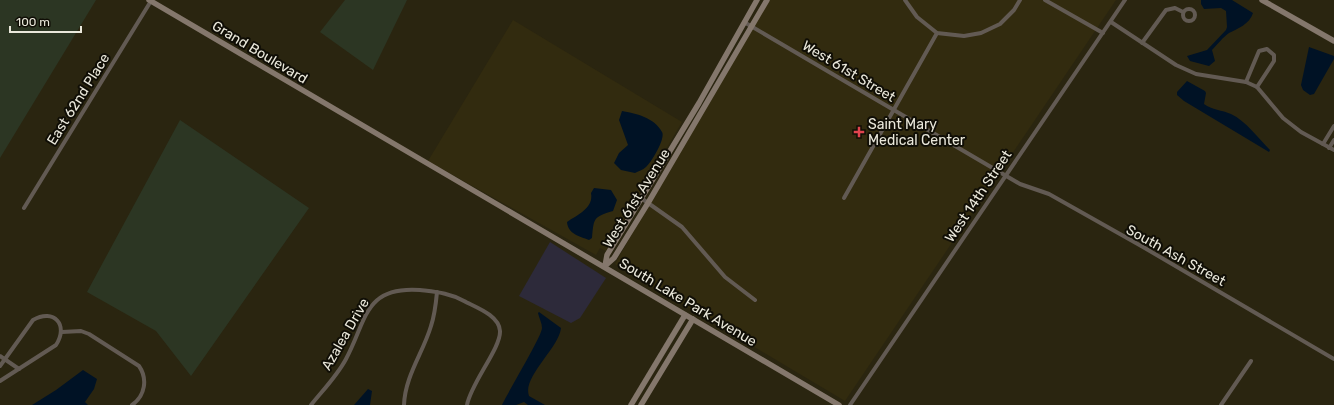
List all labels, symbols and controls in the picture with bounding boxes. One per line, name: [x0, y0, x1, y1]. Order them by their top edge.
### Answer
scale bar: [10, 8, 81, 34]
text: 100 m: [16, 15, 50, 29]
street label: Grand Boulevard: [209, 17, 311, 88]
street label: West 61st Street: [799, 37, 899, 106]
street label: East 62nd Place: [43, 50, 113, 148]
place label: Saint Mary Medical Center: [868, 116, 966, 149]
marker: Saint Mary Medical Center: [853, 126, 865, 138]
street label: West 61st Avenue: [599, 145, 674, 251]
street label: West 14th Street: [941, 147, 1016, 246]
street label: South Ash Street: [1123, 221, 1229, 290]
street label: South Lake Park Avenue: [616, 255, 760, 350]
street label: Azalea Drive: [318, 295, 373, 373]

